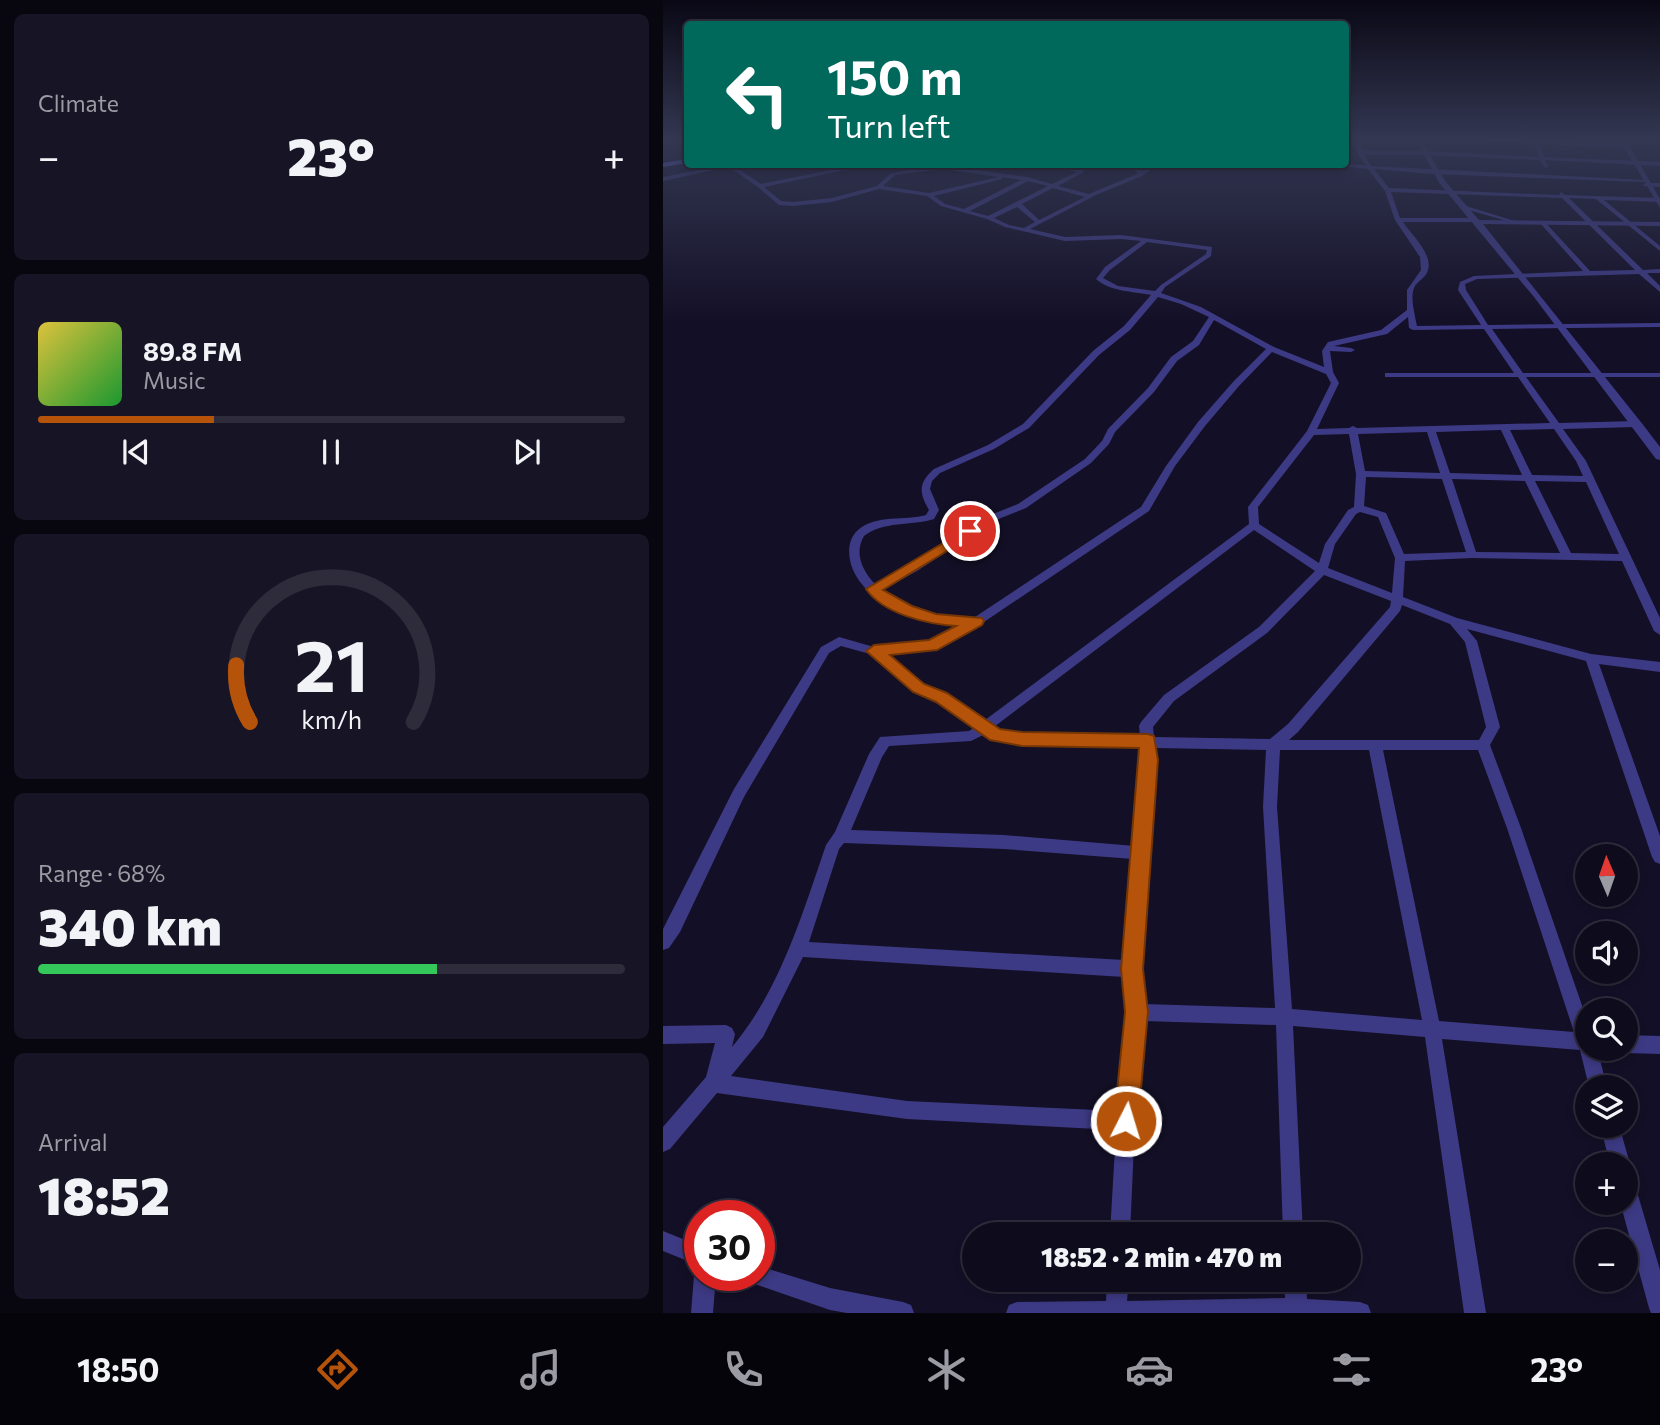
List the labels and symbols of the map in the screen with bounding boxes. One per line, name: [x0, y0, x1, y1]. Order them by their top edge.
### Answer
pin: [940, 501, 1000, 561]
north arrow: [1575, 844, 1638, 906]
position arrow: [1089, 1084, 1163, 1158]
speed limit sign: 30: [684, 1200, 775, 1291]

